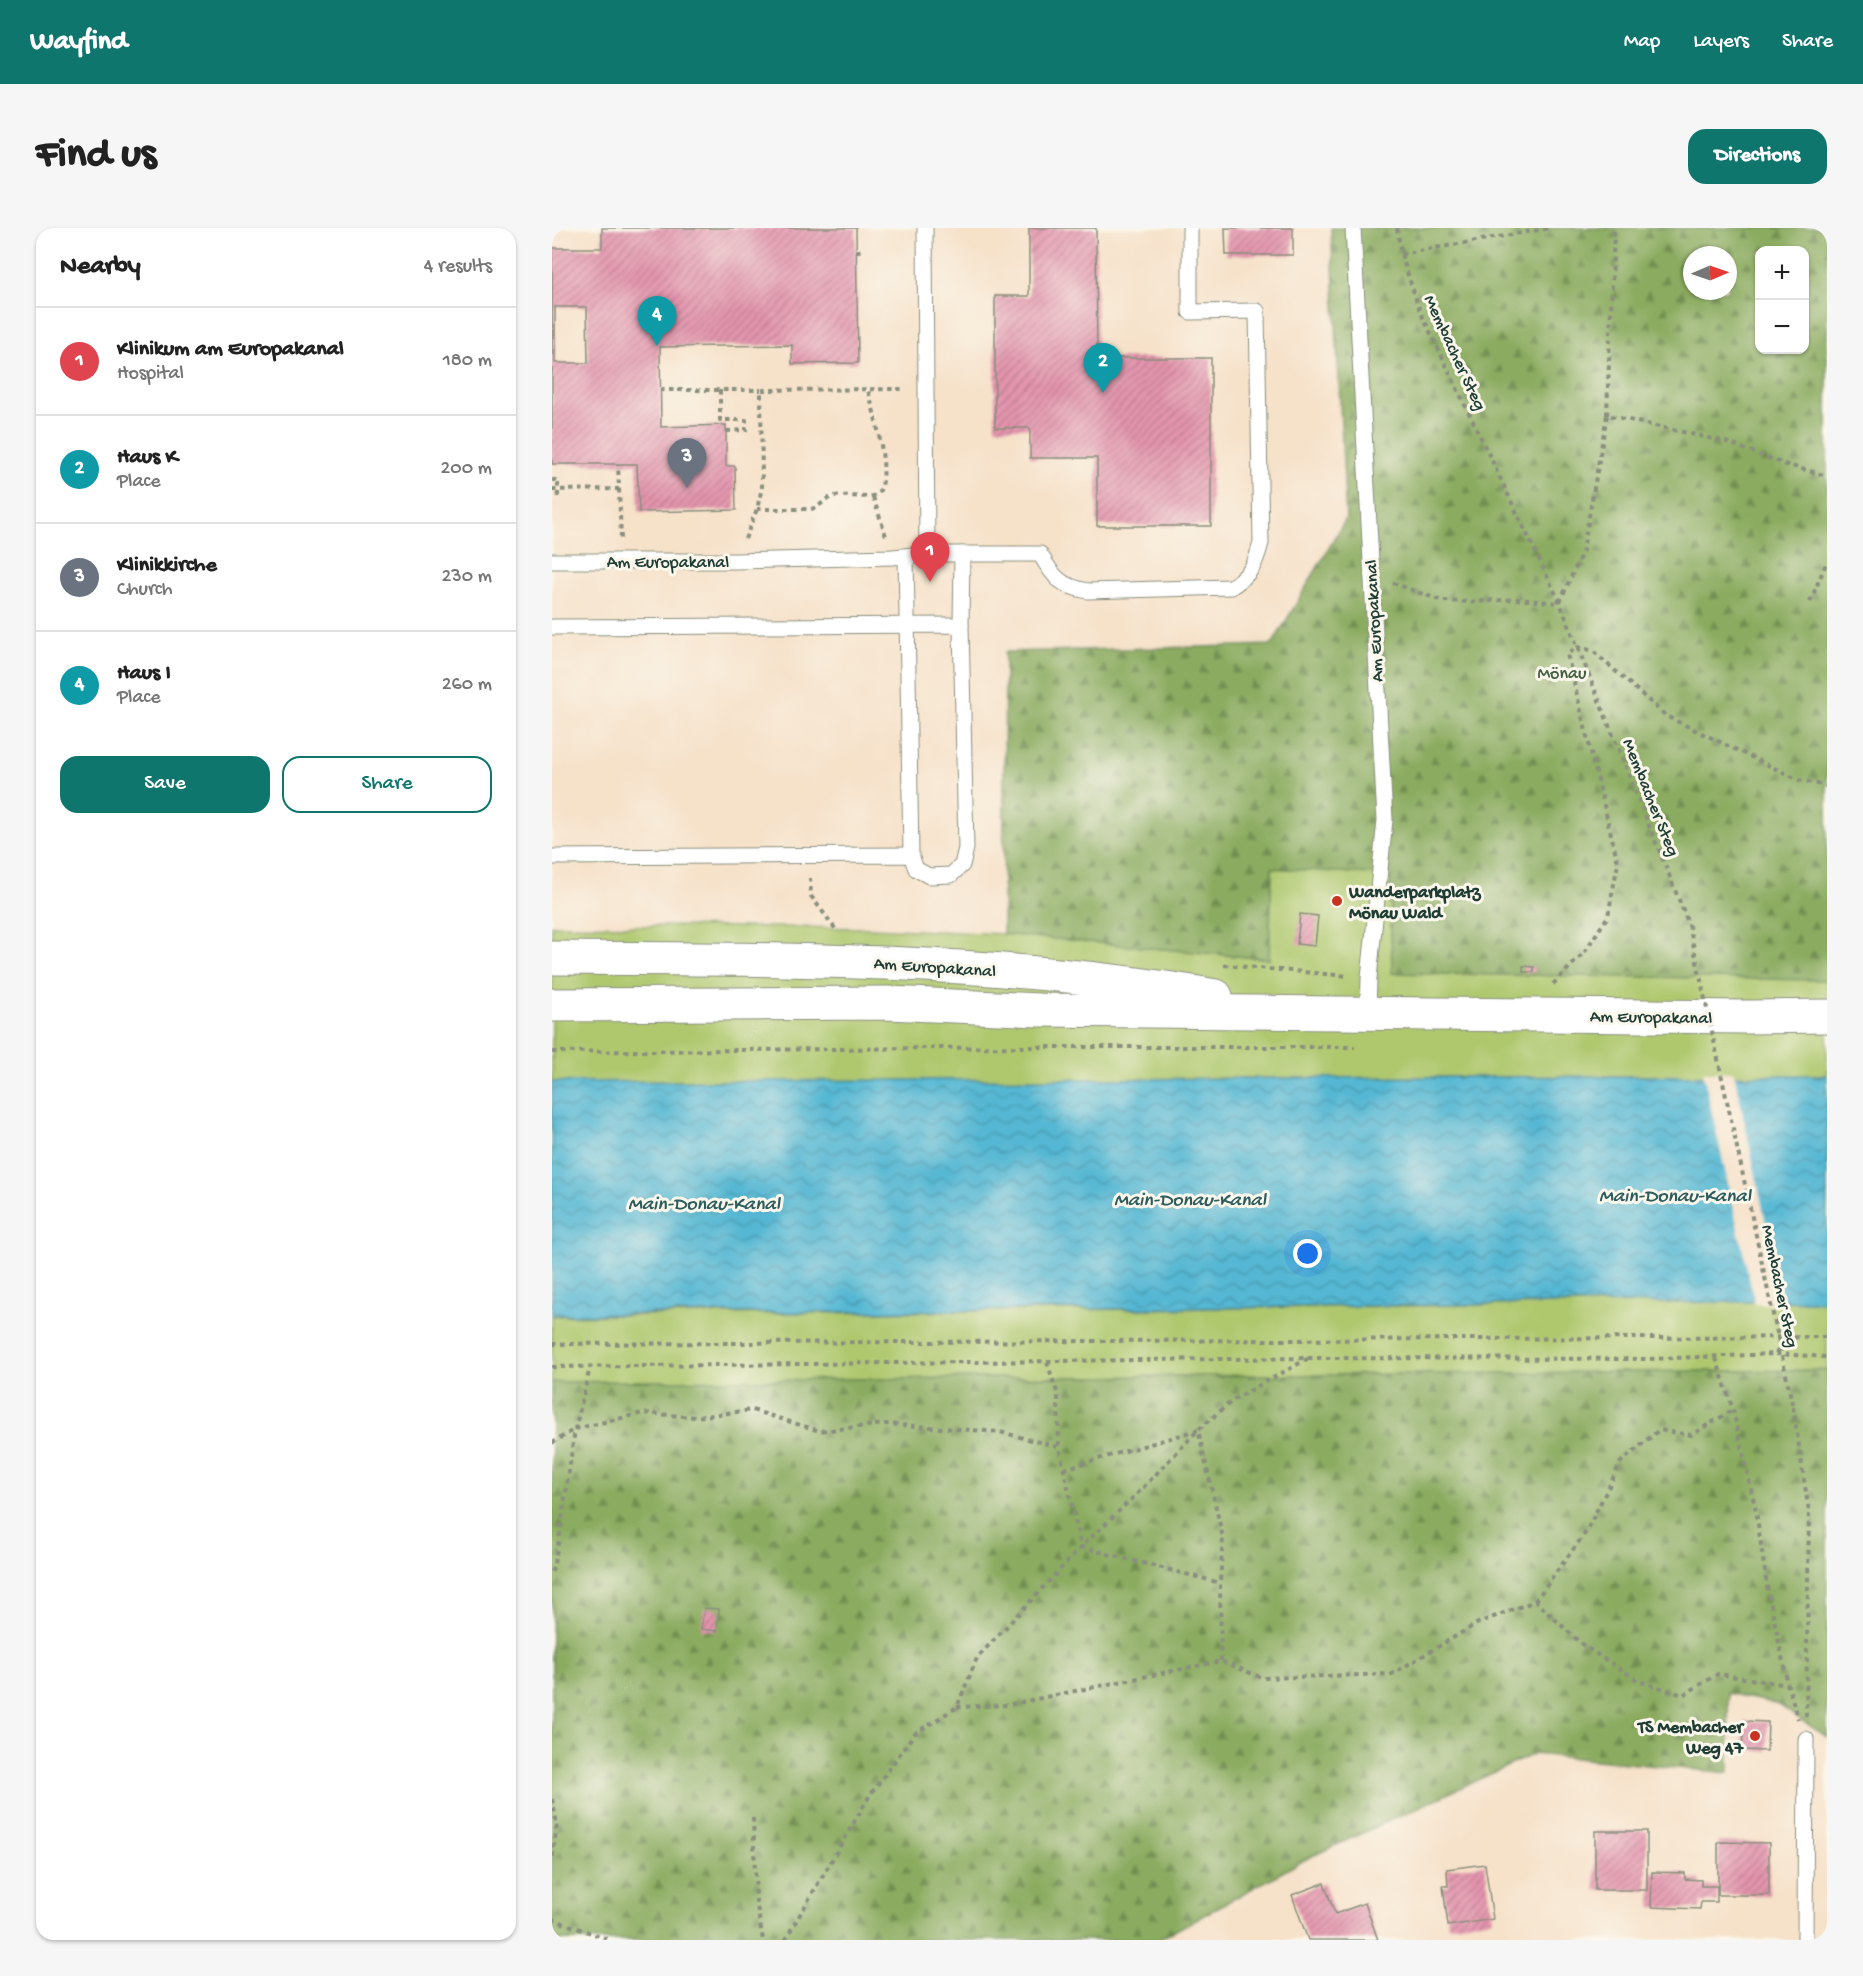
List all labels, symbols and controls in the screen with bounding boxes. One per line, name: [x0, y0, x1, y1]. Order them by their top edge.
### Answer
text: Wayfind: [30, 26, 127, 59]
text: Map: [1624, 30, 1660, 55]
text: Layers: [1693, 30, 1749, 55]
text: Share: [1782, 30, 1833, 55]
button: Directions: [1688, 129, 1827, 184]
text: Find us: [36, 132, 156, 181]
north arrow: [1683, 246, 1737, 300]
map controls: [1755, 246, 1809, 354]
button: +: [1755, 246, 1809, 300]
text: Nearby: [60, 252, 141, 283]
text: 4 results: [424, 256, 492, 279]
street label: Membacher Steg: [1418, 292, 1490, 414]
pin: 4: [638, 296, 676, 346]
button: −: [1755, 300, 1809, 354]
text: Klinikum am Europakanal: [117, 337, 344, 363]
pin: 2: [1084, 344, 1122, 393]
text: 1: [75, 350, 84, 373]
text: 180 m: [443, 350, 492, 373]
text: Hospital: [117, 363, 184, 386]
pin: 3: [668, 438, 706, 488]
text: Haus K: [117, 445, 178, 471]
text: 2: [75, 458, 84, 481]
text: 200 m: [441, 458, 492, 481]
text: Place: [117, 471, 161, 494]
pin: 1: [910, 532, 950, 582]
text: Klinikkirche: [117, 553, 217, 579]
street label: Am Europakanal: [607, 553, 729, 574]
street label: Am Europakanal: [1362, 559, 1389, 683]
text: 3: [74, 566, 85, 589]
text: 230 m: [442, 566, 492, 589]
text: Church: [117, 579, 173, 602]
text: Haus I: [117, 661, 171, 687]
park label: Mönau: [1538, 664, 1587, 685]
text: 4: [75, 674, 84, 697]
text: 260 m: [442, 674, 492, 697]
text: Place: [117, 687, 161, 710]
street label: Membacher Steg: [1617, 736, 1683, 860]
button: Save: [60, 756, 270, 813]
button: Share: [282, 756, 492, 813]
place label: Wanderparkplatz Mönau Wald: [1348, 883, 1481, 925]
marker: Wanderparkplatz Mönau Wald: [1330, 894, 1344, 908]
street label: Am Europakanal: [873, 954, 997, 983]
street label: Am Europakanal: [1590, 1007, 1712, 1030]
water label: Main-Donau-Kanal: [1599, 1186, 1753, 1209]
water label: Main-Donau-Kanal: [1114, 1190, 1268, 1213]
water label: Main-Donau-Kanal: [628, 1194, 782, 1217]
street label: Membacher Steg: [1755, 1223, 1802, 1350]
your location: [1293, 1239, 1322, 1268]
place label: TS Membacher Weg 47: [1636, 1718, 1746, 1760]
marker: TS Membacher Weg 47: [1748, 1729, 1762, 1743]

